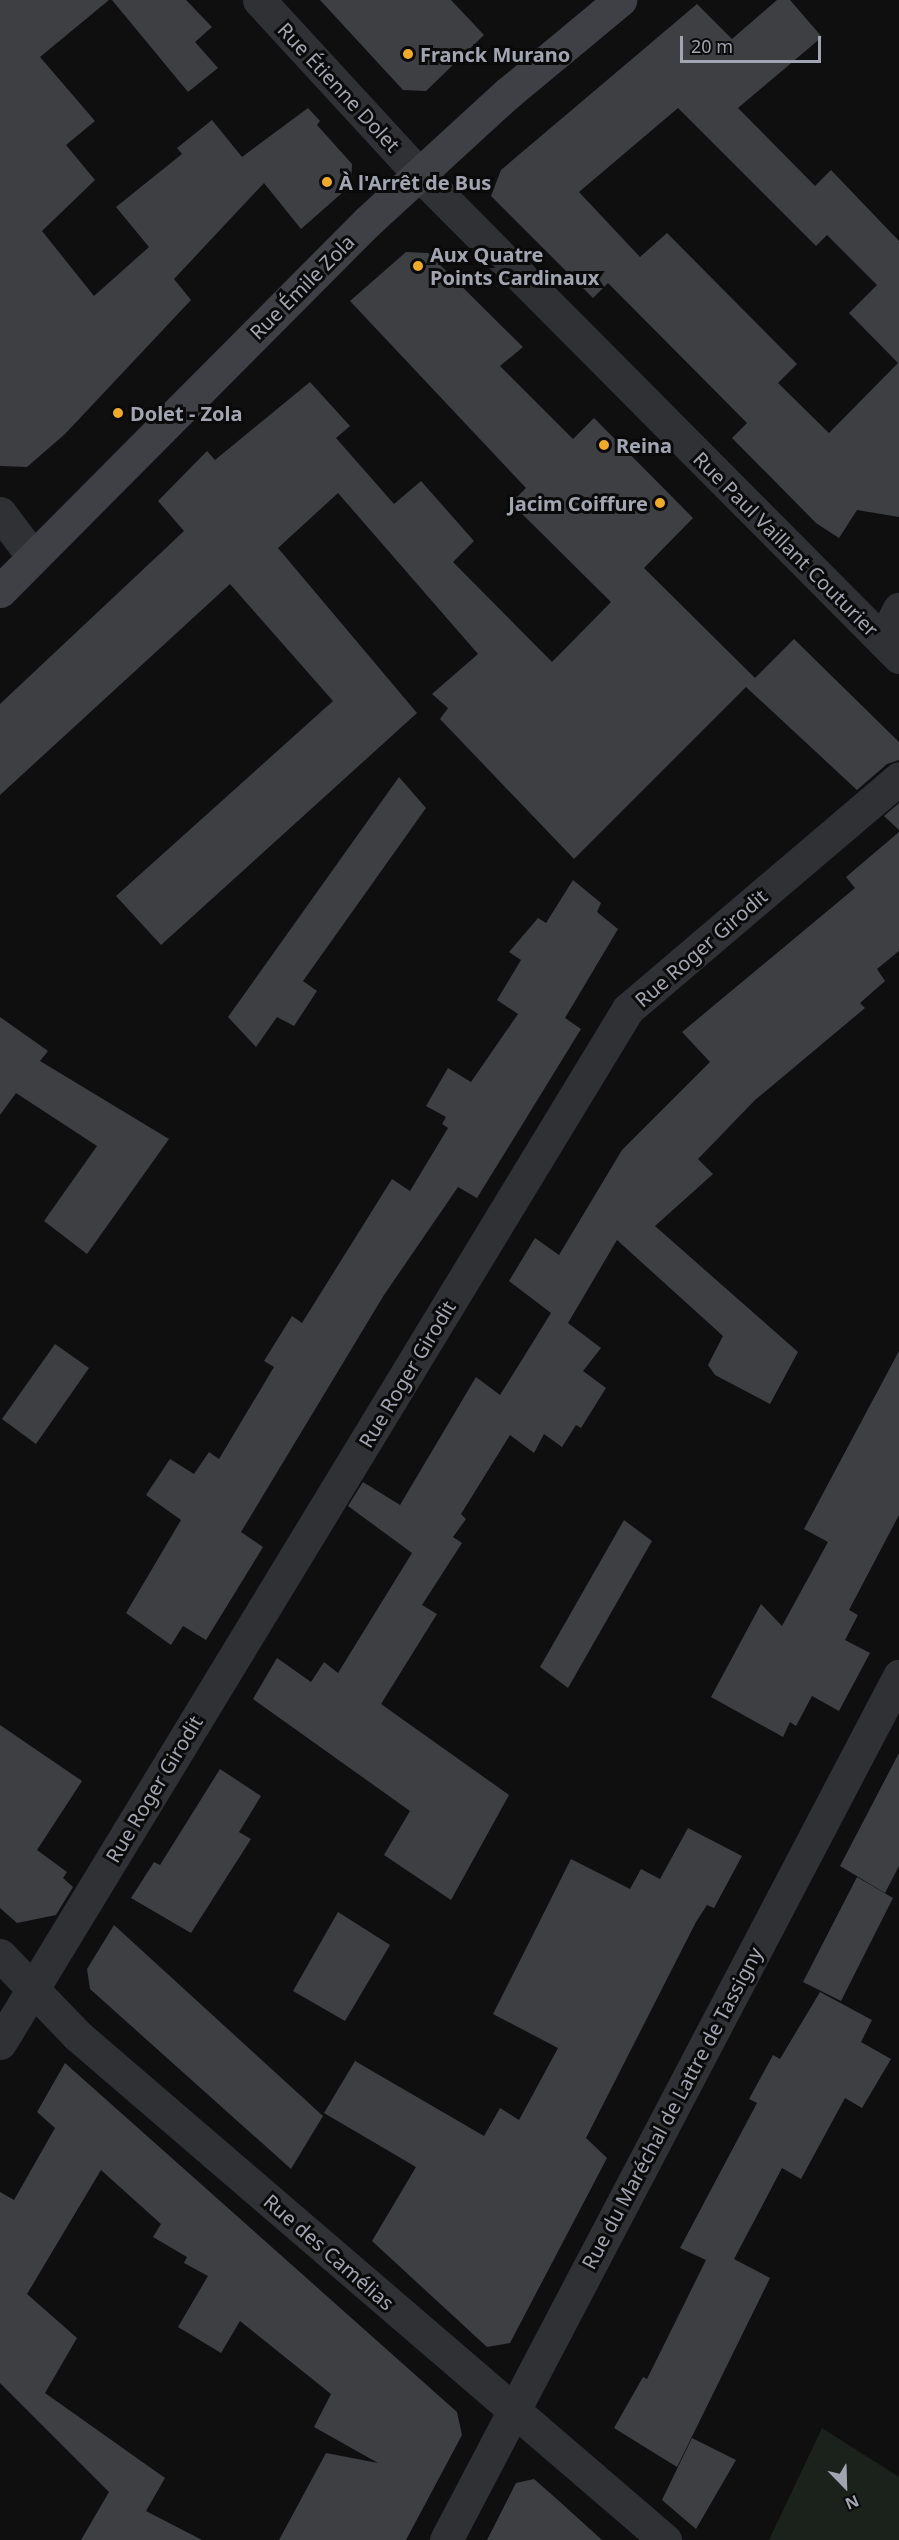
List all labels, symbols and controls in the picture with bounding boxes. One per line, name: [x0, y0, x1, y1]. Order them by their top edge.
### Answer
street label: Rue Étienne Dolet: [273, 18, 405, 156]
scale bar: [683, 24, 824, 62]
text: 20 m: [691, 34, 733, 58]
place label: Franck Murano: [420, 42, 570, 66]
marker: Franck Murano: [401, 47, 415, 61]
place label: À l'Arrêt de Bus: [339, 170, 491, 194]
marker: À l'Arrêt de Bus: [320, 175, 334, 189]
street label: Rue Émile Zola: [245, 230, 359, 344]
place label: Aux Quatre Points Cardinaux: [430, 243, 599, 290]
marker: Aux Quatre Points Cardinaux: [411, 259, 425, 273]
place label: Dolet - Zola: [130, 401, 243, 425]
marker: Dolet - Zola: [111, 406, 125, 420]
place label: Reina: [616, 433, 672, 457]
marker: Reina: [597, 438, 611, 452]
street label: Rue Paul Vaillant Couturier: [689, 447, 883, 641]
place label: Jacim Coiffure: [508, 491, 648, 515]
marker: Jacim Coiffure: [653, 496, 667, 510]
street label: Rue Roger Girodit: [630, 884, 772, 1012]
street label: Rue Roger Girodit: [354, 1296, 460, 1452]
street label: Rue Roger Girodit: [101, 1711, 207, 1867]
street label: Rue du Maréchal de Lattre de Tassigny: [577, 1943, 767, 2273]
street label: Rue des Camélias: [259, 2189, 399, 2315]
north arrow: [815, 2456, 875, 2516]
text: N: [842, 2490, 862, 2515]

